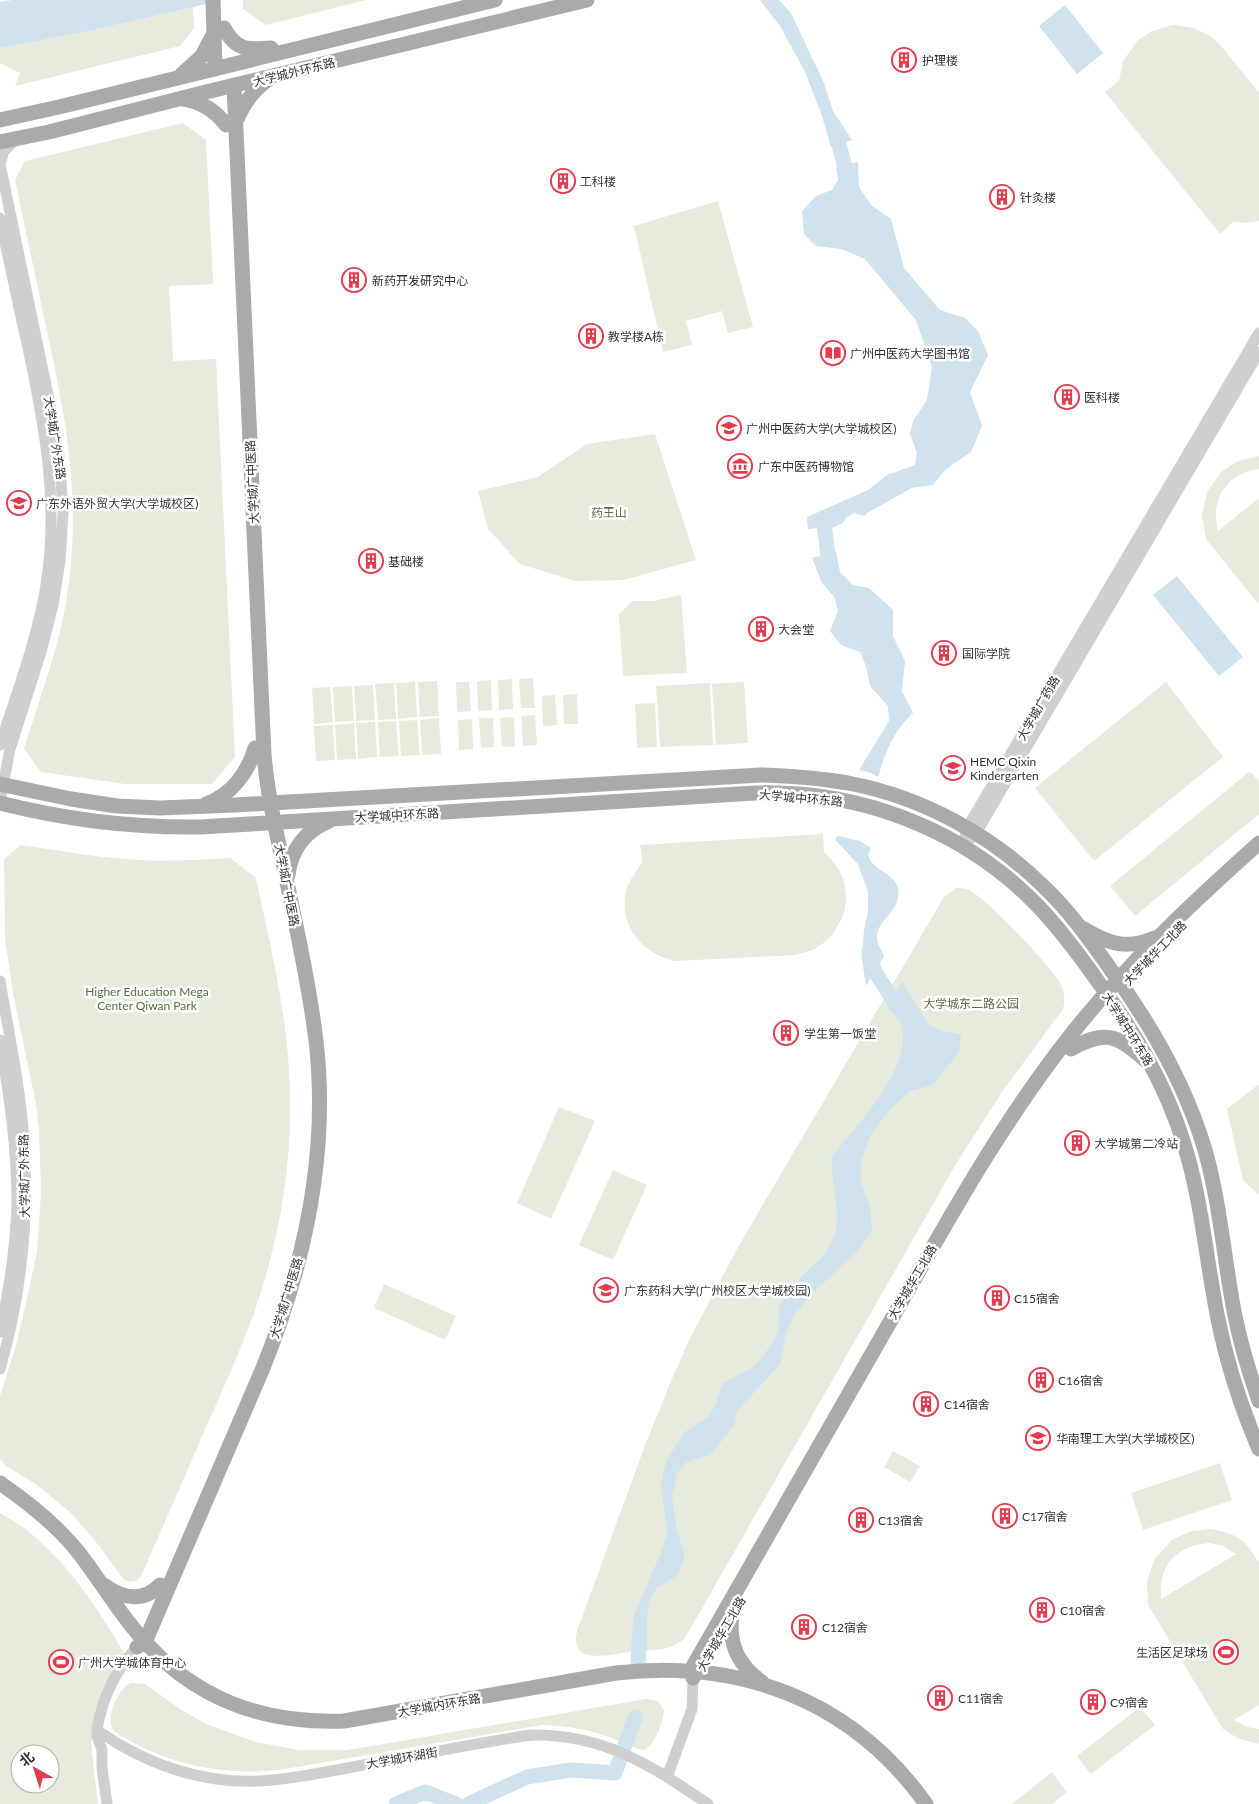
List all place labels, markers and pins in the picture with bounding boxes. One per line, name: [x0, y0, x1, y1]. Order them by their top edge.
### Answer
building icon: 护理楼: [891, 47, 917, 73]
place label: 护理楼: [922, 53, 958, 68]
building icon: 工科楼: [550, 168, 576, 194]
place label: 工科楼: [580, 174, 616, 189]
building icon: 针灸楼: [989, 184, 1015, 210]
place label: 针灸楼: [1020, 190, 1056, 205]
building icon: 新药开发研究中心: [341, 267, 367, 293]
place label: 新药开发研究中心: [372, 273, 468, 288]
building icon: 教学楼A栋: [578, 323, 604, 349]
place label: 教学楼A栋: [608, 329, 664, 344]
library icon: 广州中医药大学图书馆: [820, 340, 846, 366]
place label: 广州中医药大学图书馆: [850, 346, 970, 361]
building icon: 医科楼: [1054, 384, 1080, 410]
place label: 医科楼: [1084, 390, 1120, 405]
school or university icon: 广州中医药大学(大学城校区): [716, 415, 742, 441]
place label: 广州中医药大学(大学城校区): [746, 421, 896, 436]
museum icon: 广东中医药博物馆: [727, 453, 753, 479]
place label: 广东中医药博物馆: [758, 459, 854, 474]
school or university icon: 广东外语外贸大学(大学城校区): [6, 490, 32, 516]
place label: 广东外语外贸大学(大学城校区): [36, 496, 198, 511]
building icon: 基础楼: [358, 548, 384, 574]
place label: 基础楼: [388, 554, 424, 569]
building icon: 大会堂: [748, 616, 774, 642]
place label: 大会堂: [778, 622, 814, 637]
building icon: 国际学院: [931, 640, 957, 666]
place label: 国际学院: [962, 646, 1010, 661]
place label: HEMC Qixin Kindergarten: [970, 754, 1039, 783]
school or university icon: HEMC Qixin Kindergarten: [940, 755, 966, 781]
building icon: 学生第一饭堂: [773, 1020, 799, 1046]
place label: 学生第一饭堂: [804, 1026, 876, 1041]
building icon: 大学城第二冷站: [1064, 1130, 1090, 1156]
place label: 大学城第二冷站: [1094, 1136, 1178, 1151]
school or university icon: 广东药科大学(广州校区大学城校园): [593, 1277, 619, 1303]
place label: 广东药科大学(广州校区大学城校园): [624, 1283, 810, 1298]
building icon: C15宿舍: [984, 1285, 1010, 1311]
place label: C15宿舍: [1014, 1291, 1060, 1306]
building icon: C16宿舍: [1028, 1367, 1054, 1393]
place label: C16宿舍: [1058, 1373, 1104, 1388]
building icon: C14宿舍: [913, 1391, 939, 1417]
place label: C14宿舍: [944, 1397, 990, 1412]
school or university icon: 华南理工大学(大学城校区): [1025, 1425, 1051, 1451]
place label: 华南理工大学(大学城校区): [1056, 1431, 1194, 1446]
building icon: C17宿舍: [992, 1503, 1018, 1529]
building icon: C13宿舍: [848, 1507, 874, 1533]
place label: C17宿舍: [1022, 1509, 1068, 1524]
place label: C13宿舍: [878, 1513, 924, 1528]
building icon: C10宿舍: [1029, 1597, 1055, 1623]
place label: C10宿舍: [1060, 1603, 1106, 1618]
building icon: C12宿舍: [791, 1614, 817, 1640]
place label: C12宿舍: [822, 1620, 868, 1635]
sports icon: 生活区足球场: [1213, 1639, 1239, 1665]
place label: 生活区足球场: [1136, 1645, 1208, 1660]
sports icon: 广州大学城体育中心: [48, 1649, 74, 1675]
place label: 广州大学城体育中心: [78, 1655, 186, 1670]
building icon: C11宿舍: [927, 1685, 953, 1711]
building icon: C9宿舍: [1080, 1689, 1106, 1715]
place label: C11宿舍: [958, 1691, 1004, 1706]
place label: C9宿舍: [1110, 1695, 1149, 1710]

